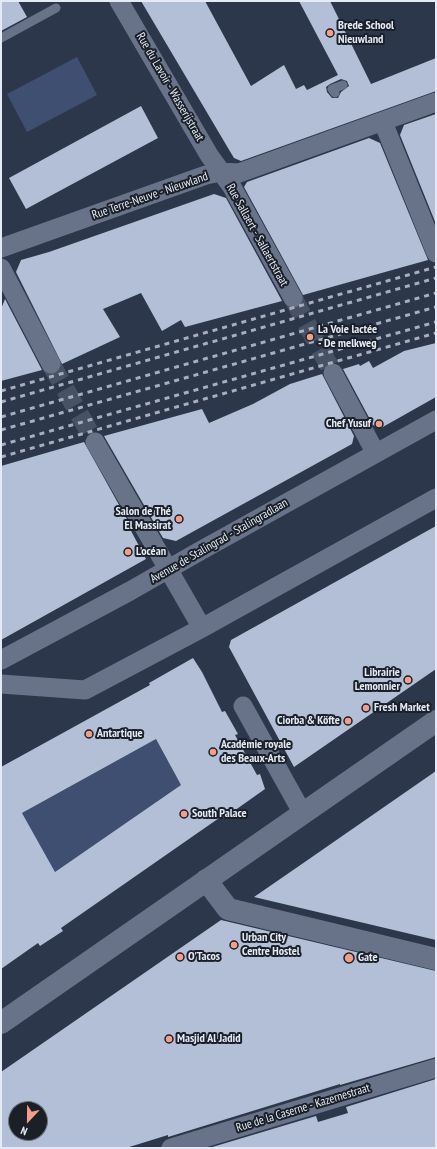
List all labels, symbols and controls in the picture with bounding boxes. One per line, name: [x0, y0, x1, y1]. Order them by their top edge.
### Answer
place label: Brede School Nieuwland: [338, 19, 394, 47]
marker: Brede School Nieuwland: [325, 28, 335, 38]
street label: Rue du Lavoir - Wasserijstraat: [133, 30, 207, 144]
street label: Rue Terre-Neuve - Nieuwland: [90, 169, 210, 223]
street label: Rue Sallaert - Sallaertstraat: [223, 181, 291, 289]
place label: La Voie lactée - De melkweg: [318, 323, 377, 351]
marker: La Voie lactée - De melkweg: [305, 332, 315, 342]
place label: Chef Yusuf: [326, 417, 371, 431]
marker: Chef Yusuf: [374, 419, 384, 429]
street label: Avenue de Stalingrad - Stalingradlaan: [148, 496, 290, 586]
place label: Salon de Thé El Massirat: [116, 505, 171, 533]
marker: Salon de Thé El Massirat: [174, 514, 184, 524]
place label: L'océan: [136, 545, 166, 559]
marker: L'océan: [123, 547, 133, 557]
place label: Librairie Lemonnier: [355, 666, 400, 694]
marker: Librairie Lemonnier: [403, 675, 413, 685]
place label: Fresh Market: [374, 701, 430, 715]
marker: Fresh Market: [361, 703, 371, 713]
place label: Ciorba & Köfte: [277, 714, 340, 728]
marker: Ciorba & Köfte: [343, 716, 353, 726]
place label: Antartique: [97, 727, 143, 741]
marker: Antartique: [84, 729, 94, 739]
place label: Académie royale des Beaux-Arts: [221, 738, 291, 766]
marker: Académie royale des Beaux-Arts: [208, 747, 218, 757]
place label: South Palace: [192, 807, 247, 821]
marker: South Palace: [179, 809, 189, 819]
place label: Urban City Centre Hostel: [242, 931, 300, 959]
marker: Urban City Centre Hostel: [229, 940, 239, 950]
place label: O'Tacos: [188, 950, 220, 964]
place label: Gate: [358, 951, 378, 965]
marker: O'Tacos: [175, 952, 185, 962]
marker: Gate: [343, 952, 355, 964]
place label: Masjid Al Jadid: [177, 1032, 241, 1046]
marker: Masjid Al Jadid: [164, 1034, 174, 1044]
street label: Rue de la Caserne - Kazernestraat: [234, 1081, 372, 1135]
north arrow: [8, 1101, 48, 1141]
text: N: [19, 1124, 29, 1139]

